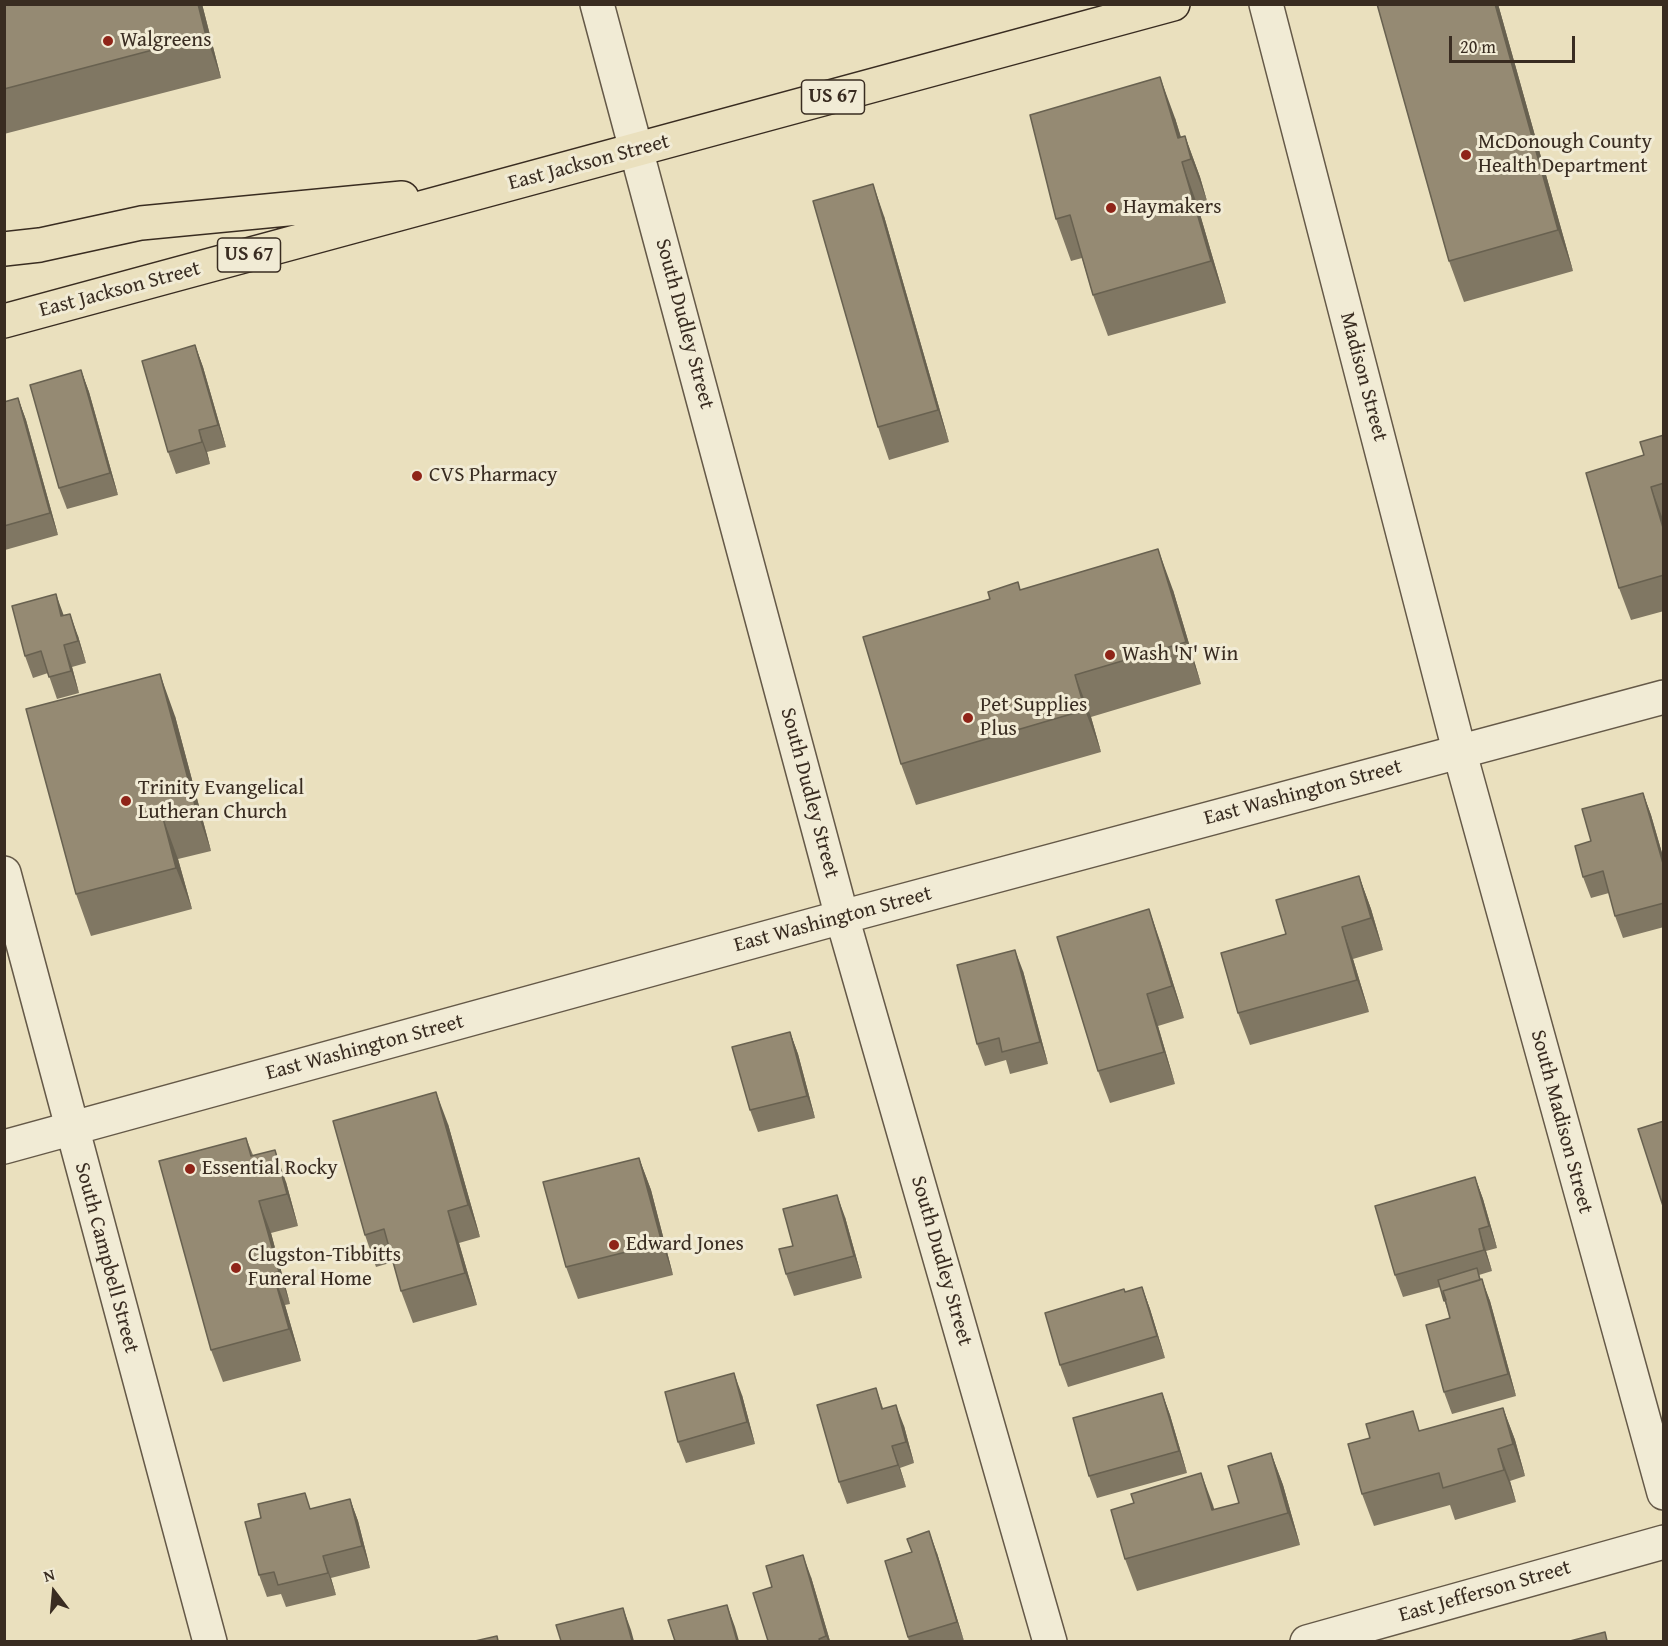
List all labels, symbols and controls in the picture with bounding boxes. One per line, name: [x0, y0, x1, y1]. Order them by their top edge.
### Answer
scale bar: [1452, 24, 1578, 62]
place label: Walgreens: [120, 28, 211, 54]
text: 20 m: [1460, 33, 1496, 60]
marker: Walgreens: [101, 34, 115, 48]
road number: US 67: [802, 80, 864, 114]
street label: East Jackson Street: [506, 129, 672, 197]
place label: McDonough County Health Department: [1478, 130, 1652, 180]
marker: McDonough County Health Department: [1459, 148, 1473, 162]
place label: Haymakers: [1123, 195, 1221, 221]
marker: Haymakers: [1104, 201, 1118, 215]
street label: South Dudley Street: [649, 236, 719, 412]
road number: US 67: [218, 238, 280, 272]
street label: East Jackson Street: [37, 256, 203, 324]
street label: Madison Street: [1334, 310, 1392, 444]
place label: CVS Pharmacy: [429, 463, 558, 489]
marker: CVS Pharmacy: [410, 469, 424, 483]
place label: Wash 'N' Win: [1122, 642, 1238, 668]
marker: Wash 'N' Win: [1103, 648, 1117, 662]
place label: Pet Supplies Plus: [980, 693, 1087, 743]
street label: South Dudley Street: [774, 705, 844, 881]
marker: Pet Supplies Plus: [961, 711, 975, 725]
street label: East Washington Street: [1201, 754, 1405, 832]
place label: Trinity Evangelical Lutheran Church: [138, 776, 304, 826]
marker: Trinity Evangelical Lutheran Church: [119, 794, 133, 808]
street label: East Washington Street: [731, 881, 935, 959]
street label: East Washington Street: [263, 1009, 467, 1087]
street label: South Madison Street: [1524, 1027, 1598, 1217]
place label: Essential Rocky: [202, 1156, 338, 1182]
street label: South Campbell Street: [68, 1160, 144, 1356]
marker: Essential Rocky: [183, 1162, 197, 1176]
street label: South Dudley Street: [905, 1173, 977, 1349]
place label: Edward Jones: [626, 1232, 744, 1258]
marker: Edward Jones: [607, 1238, 621, 1252]
place label: Clugston-Tibbitts Funeral Home: [248, 1243, 401, 1293]
marker: Clugston-Tibbitts Funeral Home: [229, 1261, 243, 1275]
street label: East Jefferson Street: [1396, 1555, 1574, 1629]
north arrow: [24, 1562, 84, 1622]
text: N: [41, 1562, 57, 1588]

